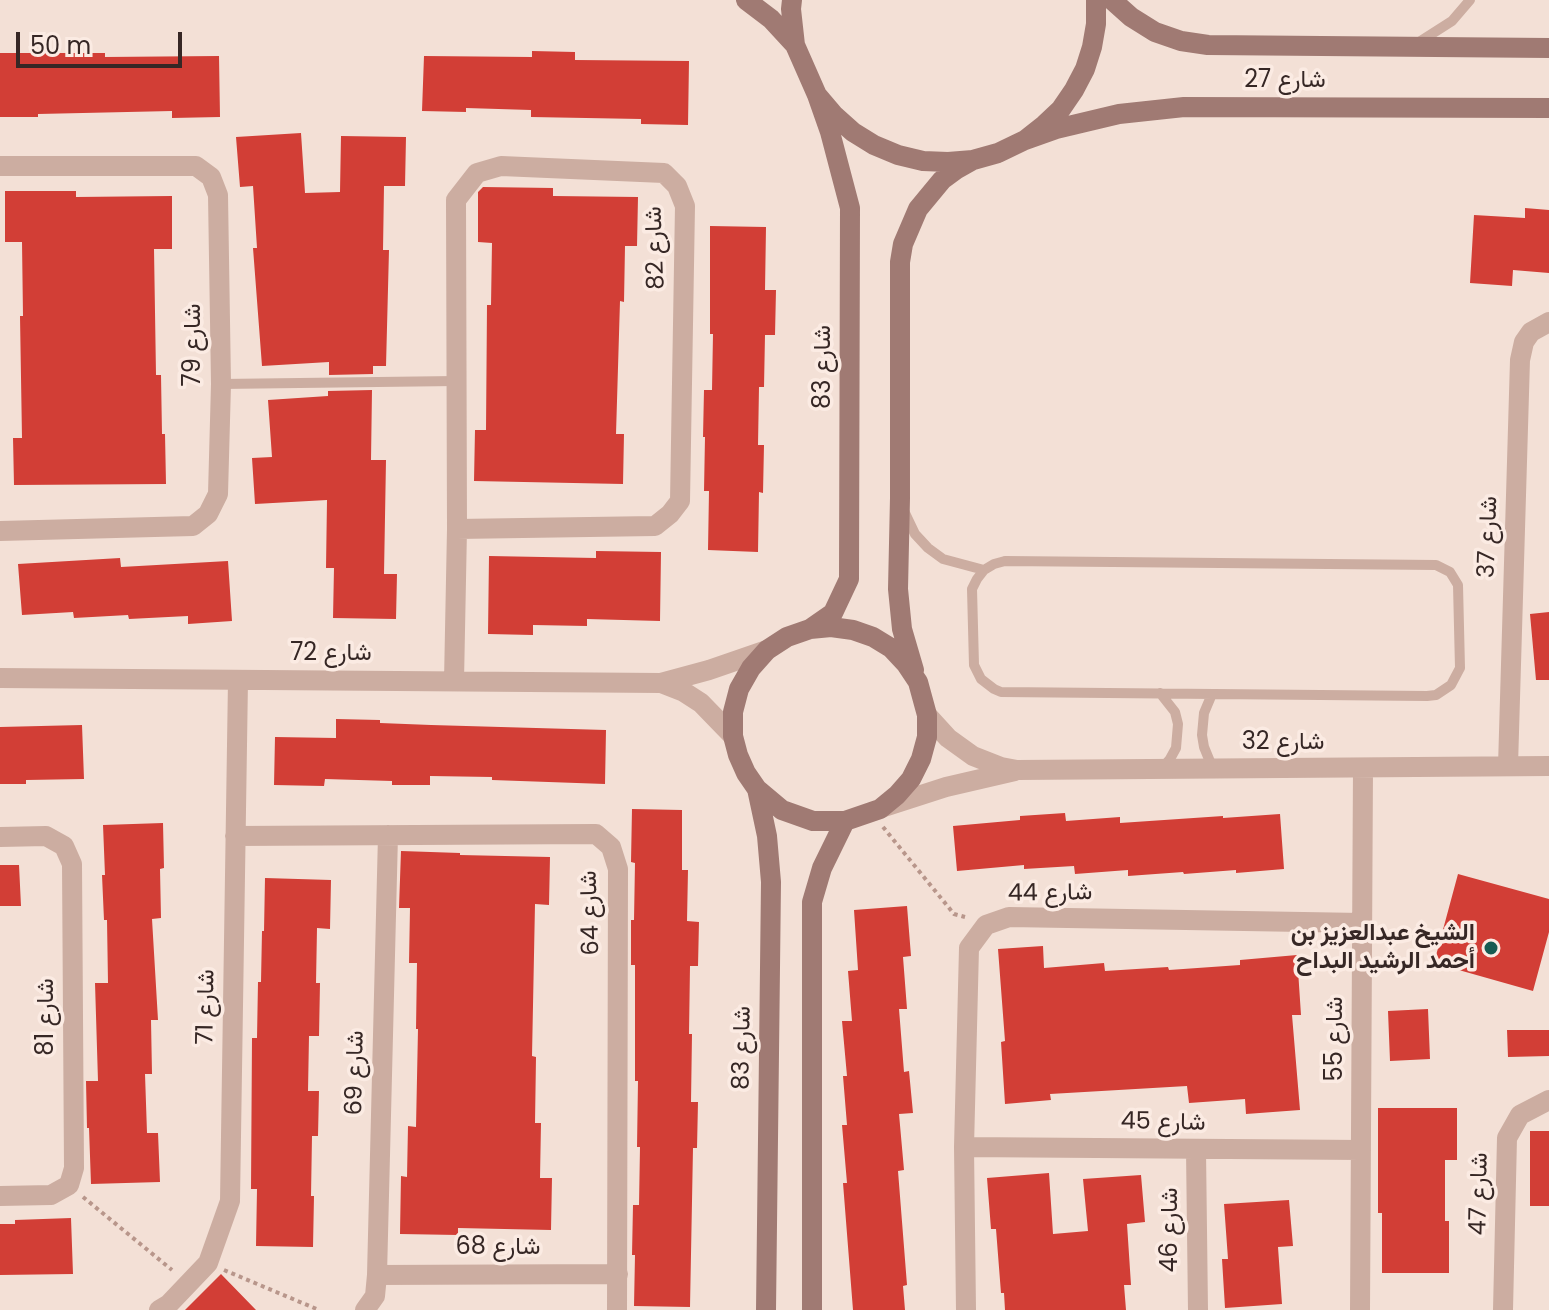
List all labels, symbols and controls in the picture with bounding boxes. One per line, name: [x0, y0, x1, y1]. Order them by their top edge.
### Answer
scale bar: [20, 16, 186, 66]
text: 50 m: [30, 29, 91, 62]
street label: شارع 27: [1244, 67, 1326, 95]
street label: شارع 82: [640, 206, 672, 290]
street label: شارع 79: [180, 304, 208, 386]
street label: شارع 83: [810, 325, 838, 409]
street label: شارع 37: [1473, 496, 1505, 578]
street label: شارع 72: [290, 640, 372, 668]
street label: شارع 32: [1242, 729, 1324, 757]
street label: شارع 64: [575, 870, 607, 956]
street label: شارع 44: [1007, 879, 1093, 909]
place label: الشيخ عبدالعزيز بن أحمد الرشيد البداح: [1291, 920, 1475, 976]
marker: الشيخ عبدالعزيز بن أحمد الرشيد البداح: [1482, 939, 1500, 957]
street label: شارع 71: [192, 969, 222, 1045]
street label: شارع 81: [33, 978, 61, 1056]
street label: شارع 55: [1322, 997, 1350, 1081]
street label: شارع 83: [728, 1006, 758, 1090]
street label: شارع 69: [341, 1030, 371, 1116]
street label: شارع 45: [1120, 1108, 1206, 1138]
street label: شارع 47: [1465, 1152, 1495, 1236]
street label: شارع 46: [1157, 1187, 1185, 1273]
street label: شارع 68: [455, 1234, 541, 1262]

